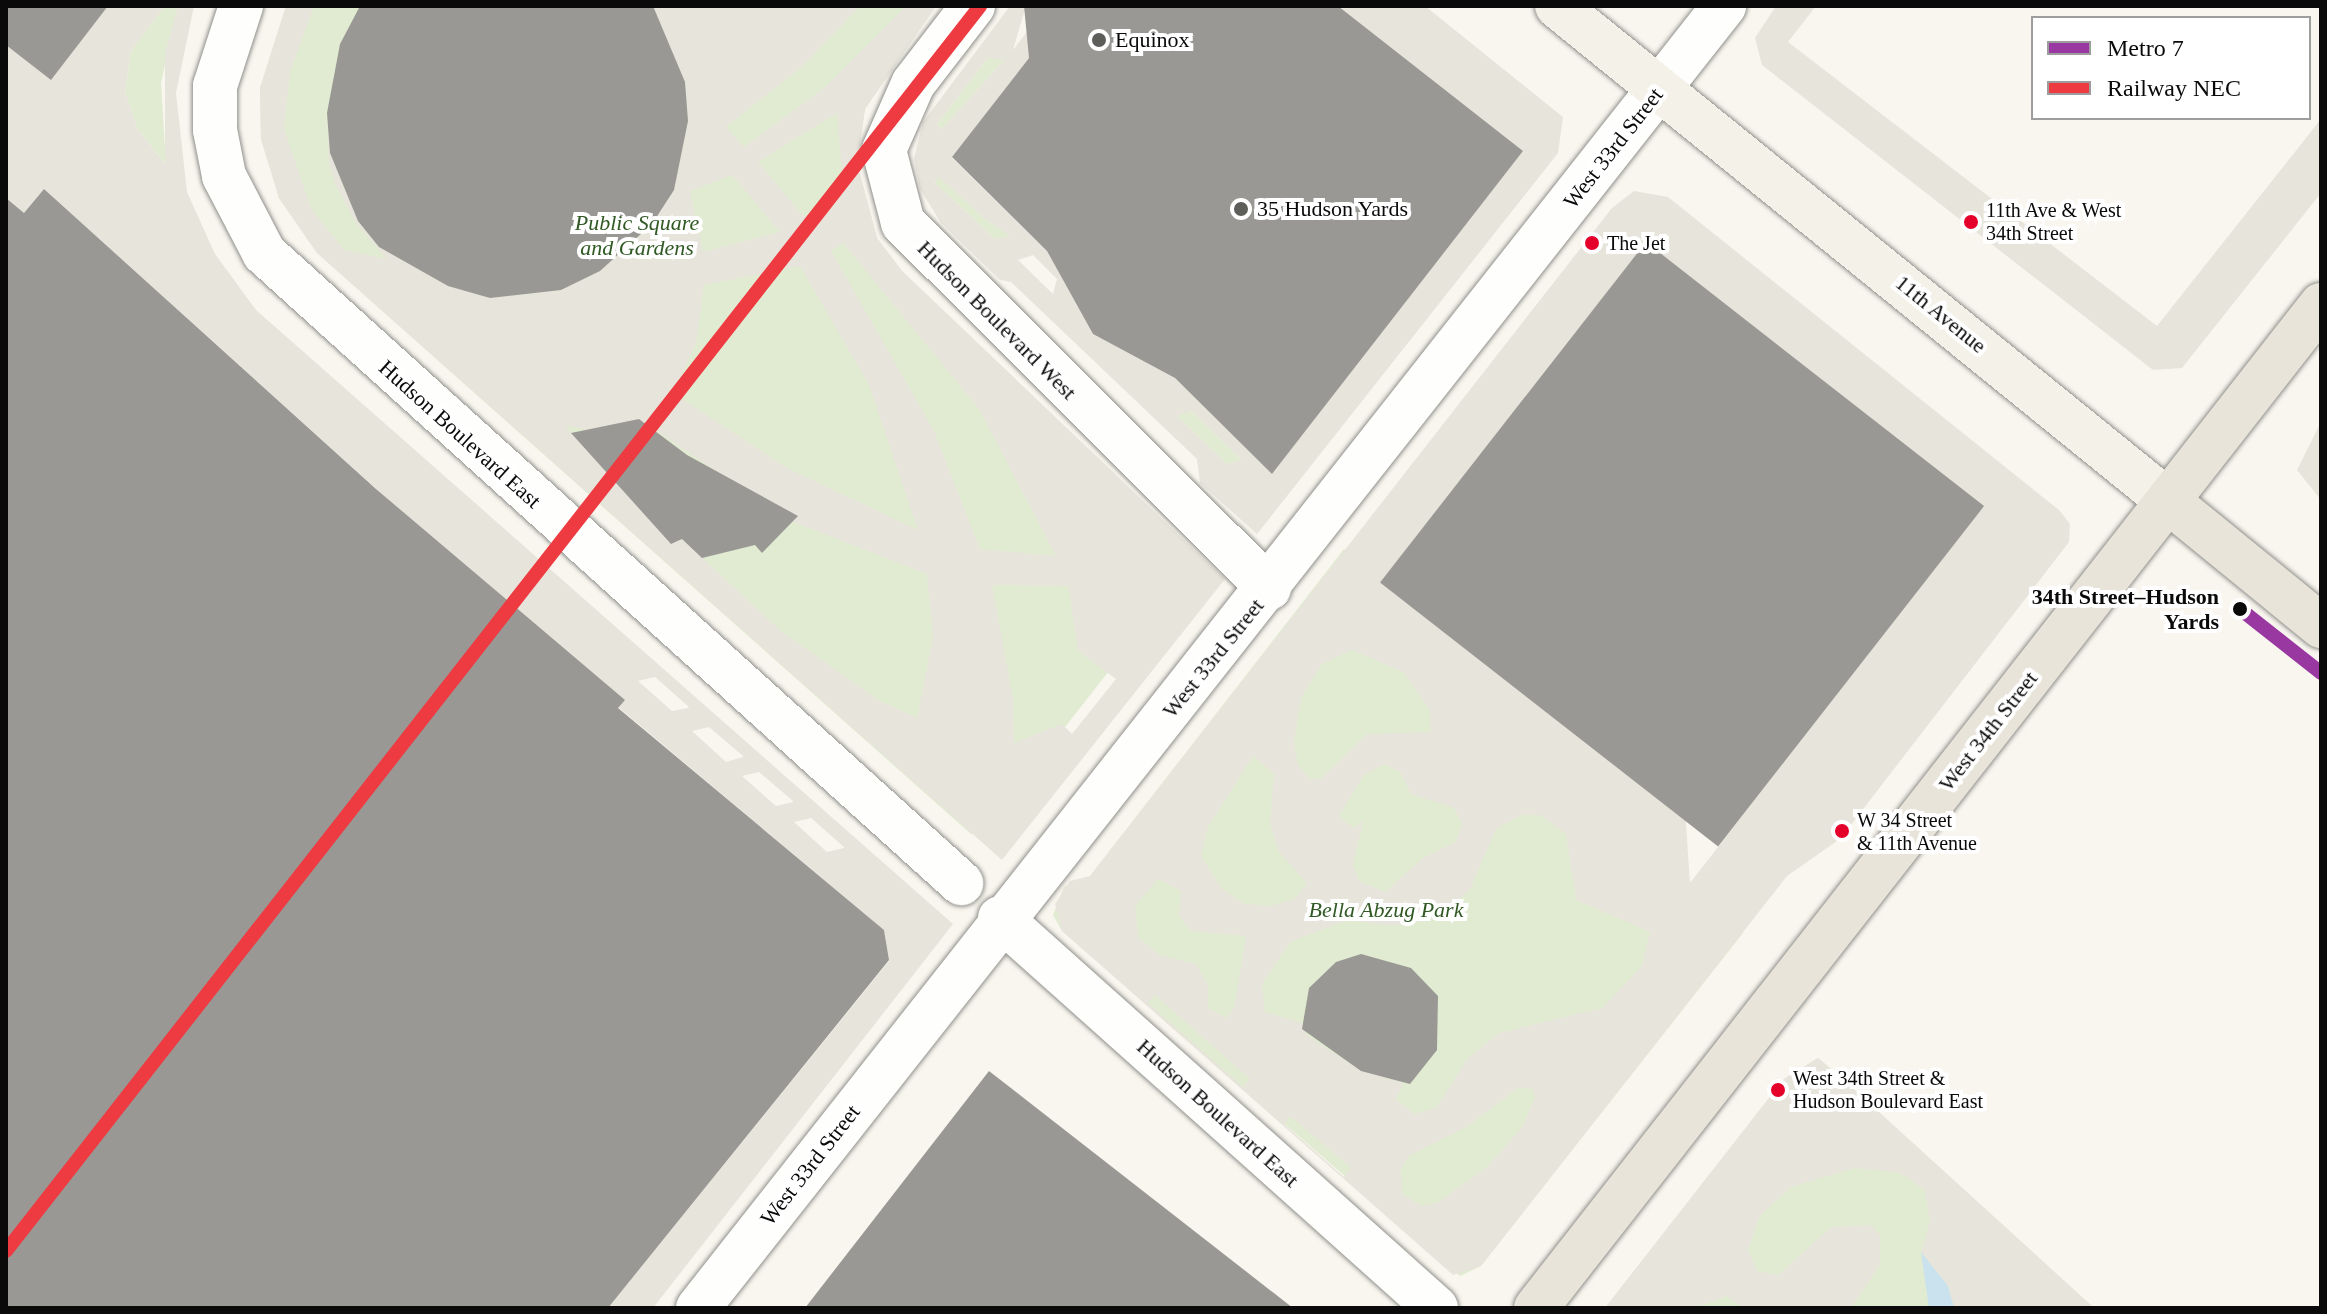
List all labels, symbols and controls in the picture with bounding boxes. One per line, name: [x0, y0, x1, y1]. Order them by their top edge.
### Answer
legend: [2031, 16, 2311, 120]
place label: Equinox: [1115, 27, 1190, 53]
marker: Equinox: [1090, 31, 1108, 49]
text: Metro 7: [2107, 35, 2184, 61]
text: Railway NEC: [2107, 75, 2241, 101]
street label: West 33rd Street: [1558, 82, 1668, 214]
place label: 35 Hudson Yards: [1257, 196, 1409, 222]
place label: 11th Ave & West 34th Street: [1986, 198, 2123, 245]
marker: 35 Hudson Yards: [1232, 200, 1250, 218]
park label: Public Square and Gardens: [575, 209, 699, 260]
marker: 11th Ave & West 34th Street: [1963, 214, 1979, 230]
place label: The Jet: [1607, 231, 1665, 255]
street label: Hudson Boulevard West: [912, 235, 1082, 405]
marker: The Jet: [1584, 235, 1600, 251]
street label: 11th Avenue: [1890, 269, 1992, 359]
street label: Hudson Boulevard East: [374, 354, 546, 514]
place label: 34th Street–Hudson Yards: [2032, 583, 2219, 634]
street label: West 33rd Street: [1157, 593, 1269, 723]
marker: 34th Street–Hudson Yards: [2226, 595, 2254, 623]
street label: West 34th Street: [1933, 666, 2043, 796]
place label: W 34 Street & 11th Avenue: [1857, 808, 1978, 855]
marker: W 34 Street & 11th Avenue: [1834, 823, 1850, 839]
park label: Bella Abzug Park: [1308, 897, 1464, 923]
street label: Hudson Boulevard East: [1132, 1033, 1304, 1193]
place label: West 34th Street & Hudson Boulevard East: [1793, 1066, 1983, 1113]
marker: West 34th Street & Hudson Boulevard East: [1770, 1082, 1786, 1098]
street label: West 33rd Street: [755, 1099, 865, 1231]

